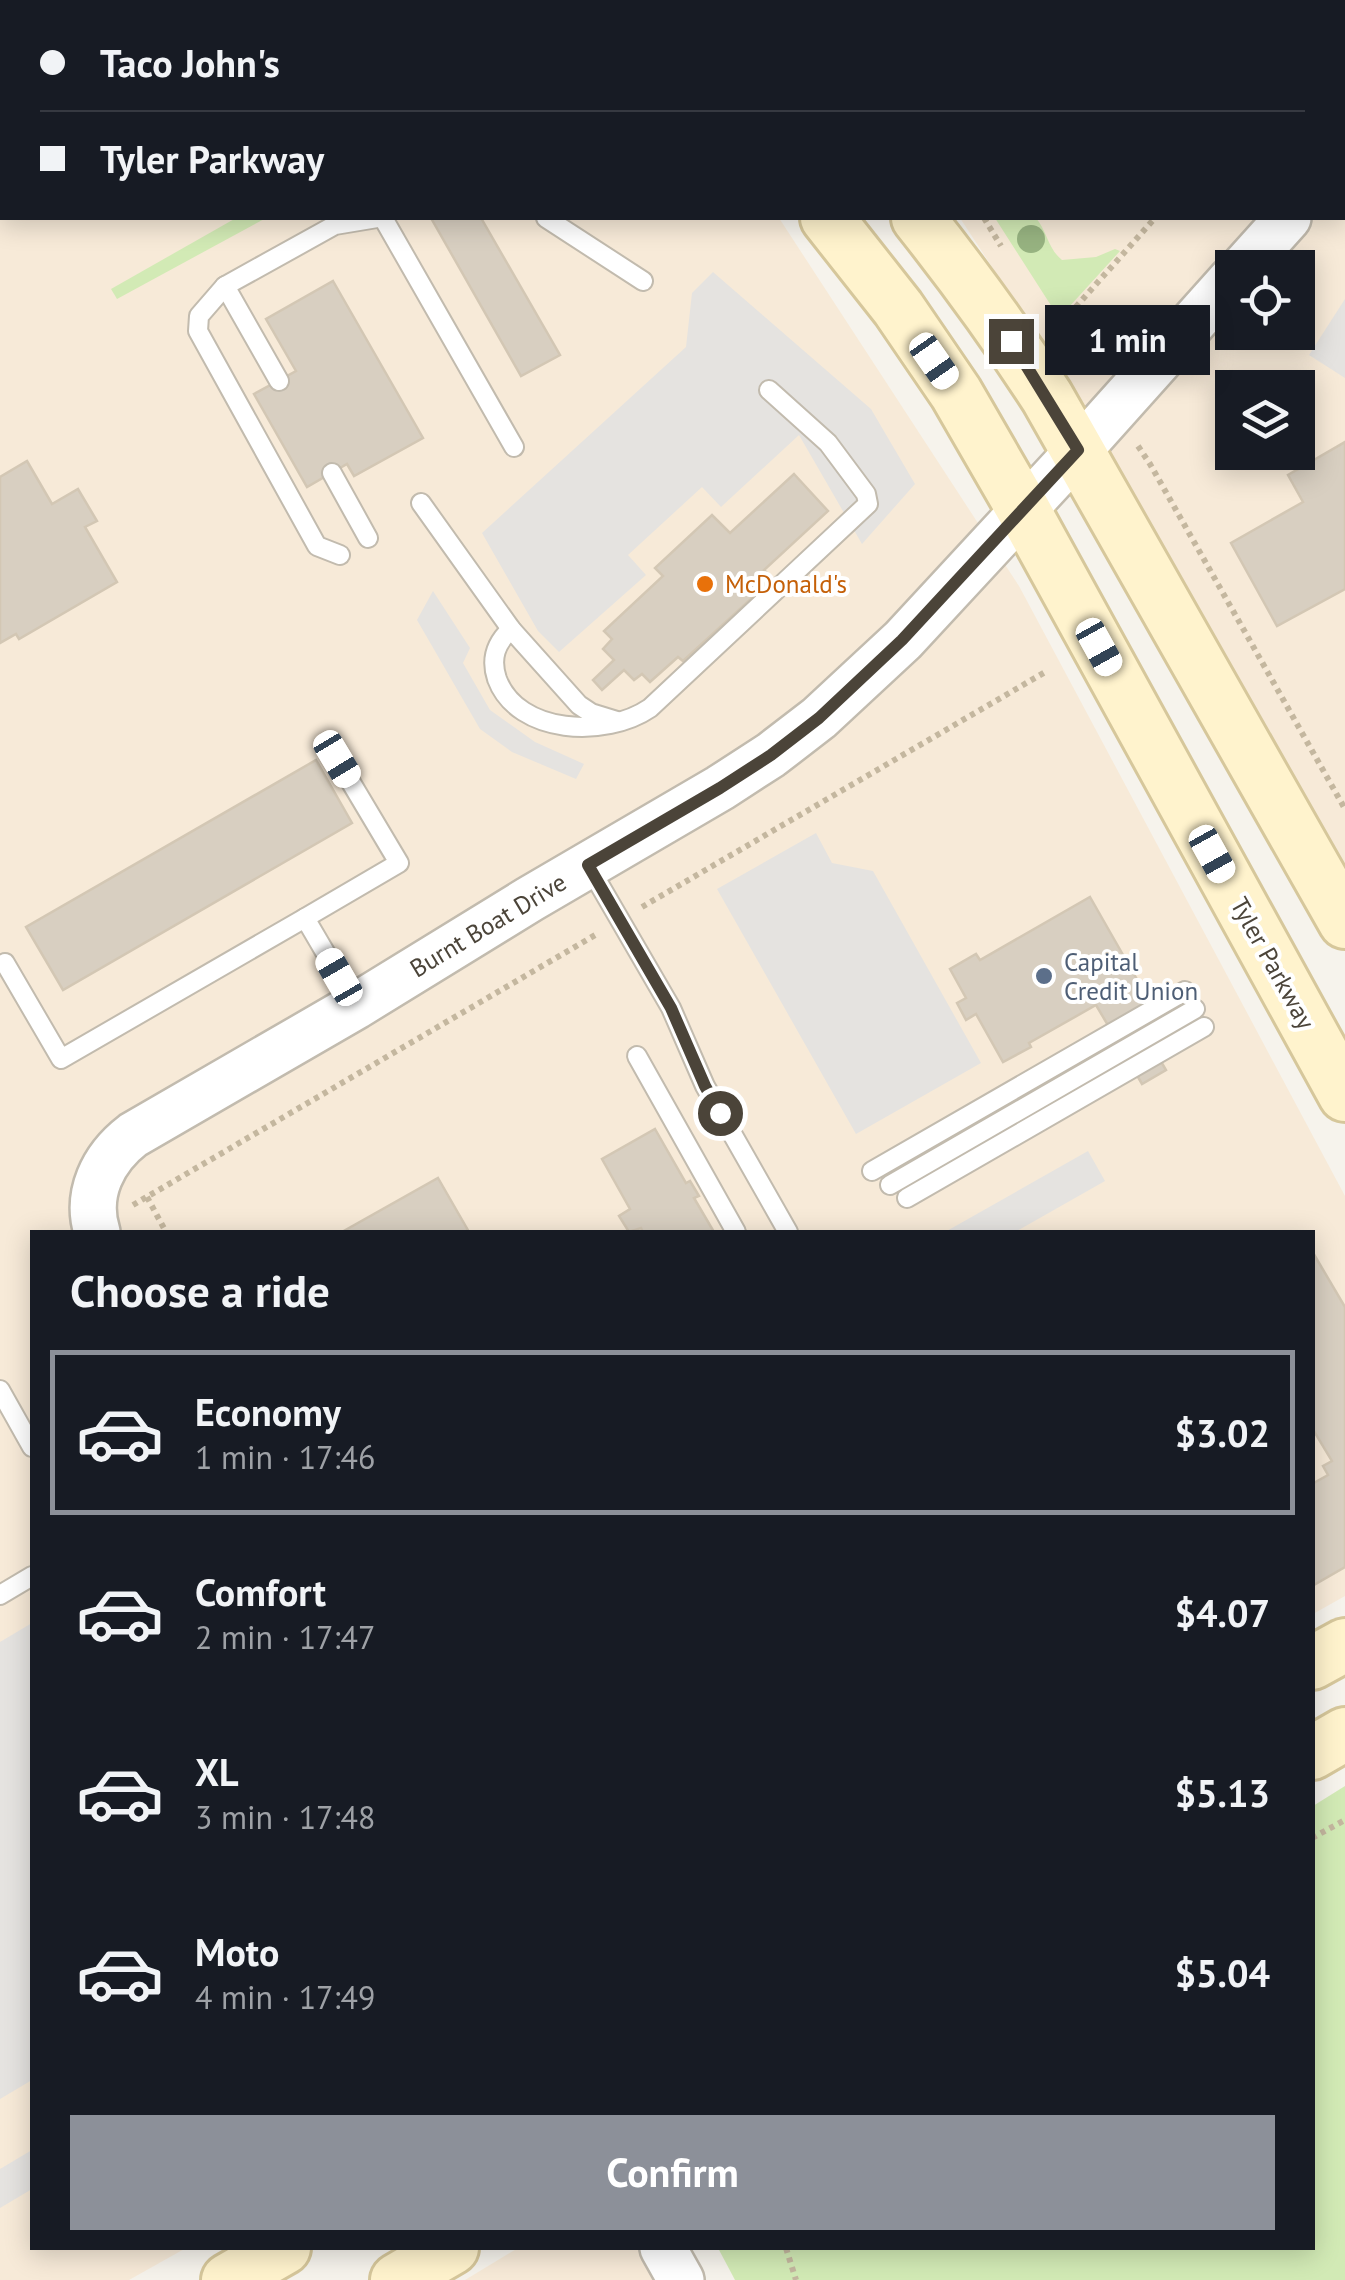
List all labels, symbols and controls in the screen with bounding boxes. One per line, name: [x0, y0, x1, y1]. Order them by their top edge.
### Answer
text: Taco John's: [100, 38, 280, 87]
text: Tyler Parkway: [100, 134, 324, 183]
map controls: [1215, 250, 1315, 470]
button: locate: [1215, 250, 1315, 350]
callout: 1 min: [1046, 306, 1211, 376]
route end: [989, 319, 1034, 364]
text: 1 min: [1088, 319, 1167, 361]
car: [905, 328, 963, 394]
button: layers: [1215, 370, 1315, 470]
place label: McDonald's: [725, 568, 847, 600]
marker: McDonald's: [694, 573, 716, 595]
car: [1071, 613, 1127, 681]
car: [309, 726, 365, 792]
car: [1184, 820, 1240, 888]
street label: Burnt Boat Drive: [404, 866, 572, 984]
street label: Tyler Parkway: [1224, 891, 1323, 1035]
car: [311, 944, 367, 1010]
place label: Capital Credit Union: [1064, 946, 1198, 1007]
marker: Capital Credit Union: [1033, 965, 1055, 987]
route start: [698, 1091, 743, 1136]
text: Choose a ride: [70, 1261, 330, 1319]
text: Economy: [195, 1387, 341, 1436]
icon: car: [75, 1388, 165, 1478]
text: $3.02: [1174, 1408, 1270, 1457]
text: 1 min · 17:46: [195, 1436, 375, 1478]
text: Comfort: [195, 1567, 326, 1616]
icon: car: [75, 1568, 165, 1658]
text: $4.07: [1174, 1588, 1270, 1637]
text: 2 min · 17:47: [195, 1616, 375, 1658]
text: XL: [195, 1747, 239, 1796]
icon: car: [75, 1748, 165, 1838]
text: $5.13: [1174, 1768, 1270, 1817]
text: 3 min · 17:48: [195, 1796, 375, 1838]
text: Moto: [195, 1927, 279, 1976]
icon: car: [75, 1928, 165, 2018]
text: $5.04: [1174, 1948, 1270, 1997]
text: 4 min · 17:49: [195, 1976, 375, 2018]
button: Confirm: [70, 2115, 1275, 2230]

